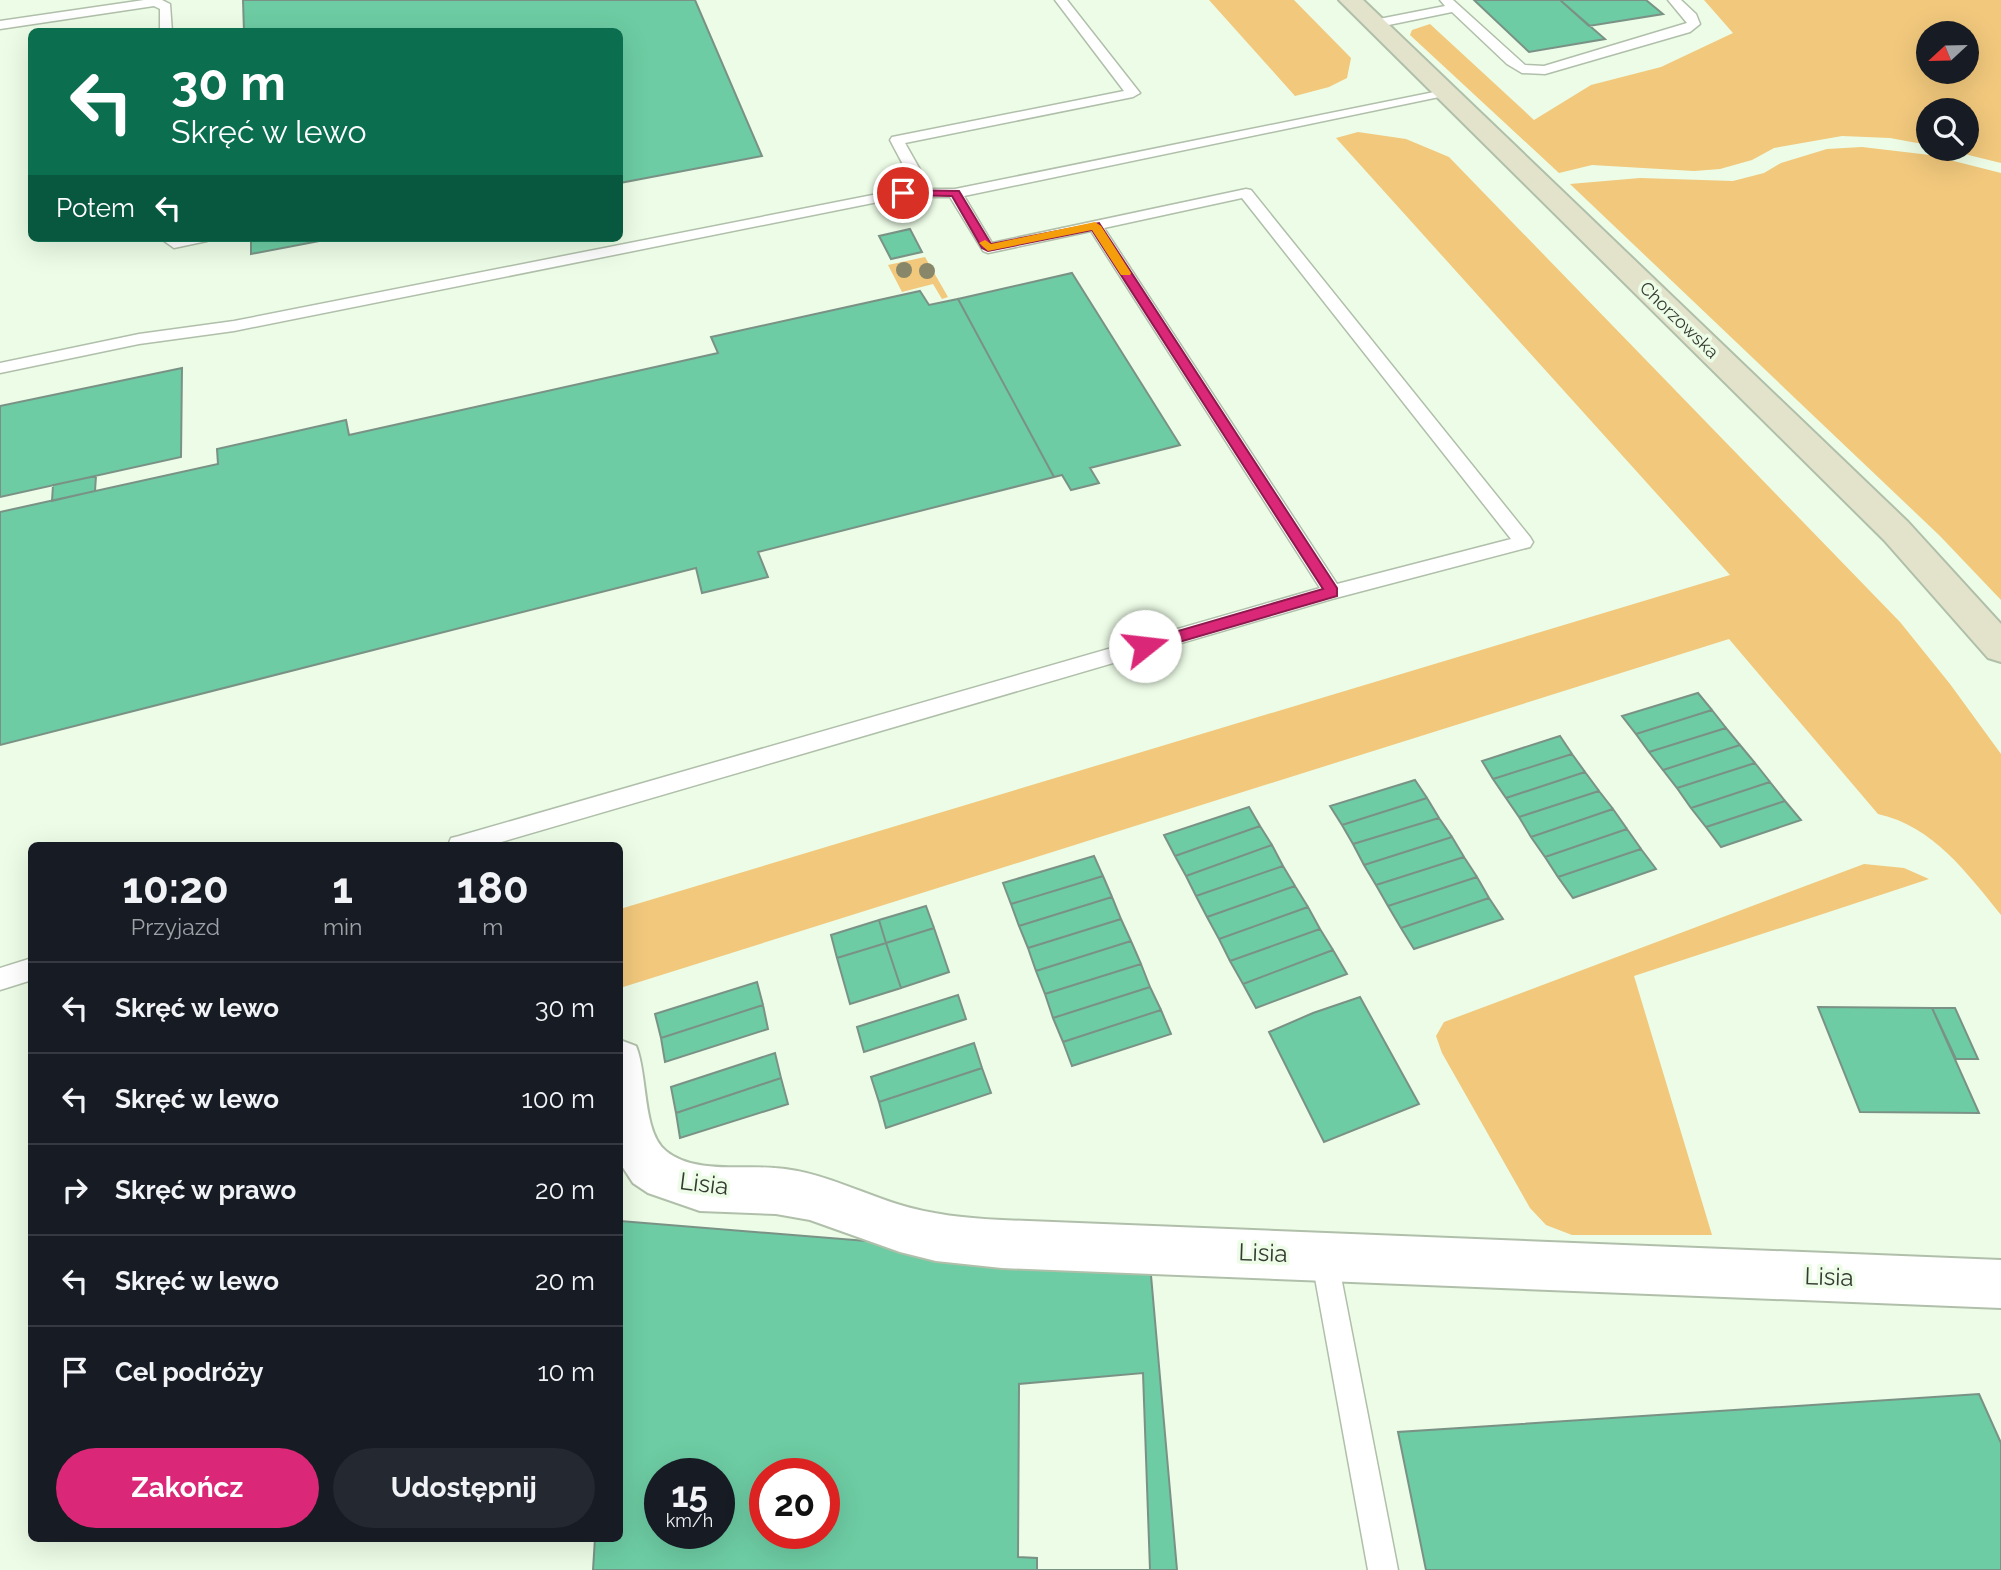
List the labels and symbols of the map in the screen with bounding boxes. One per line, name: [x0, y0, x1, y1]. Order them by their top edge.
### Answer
north arrow: [1916, 21, 1979, 84]
pin: [873, 163, 933, 223]
street label: Chorzowska: [1636, 277, 1723, 362]
position arrow: [1108, 609, 1182, 683]
street label: Lisia: [678, 1166, 730, 1201]
street label: Lisia: [1238, 1237, 1288, 1268]
street label: Lisia: [1804, 1261, 1854, 1292]
speed limit sign: 20: [749, 1458, 840, 1549]

